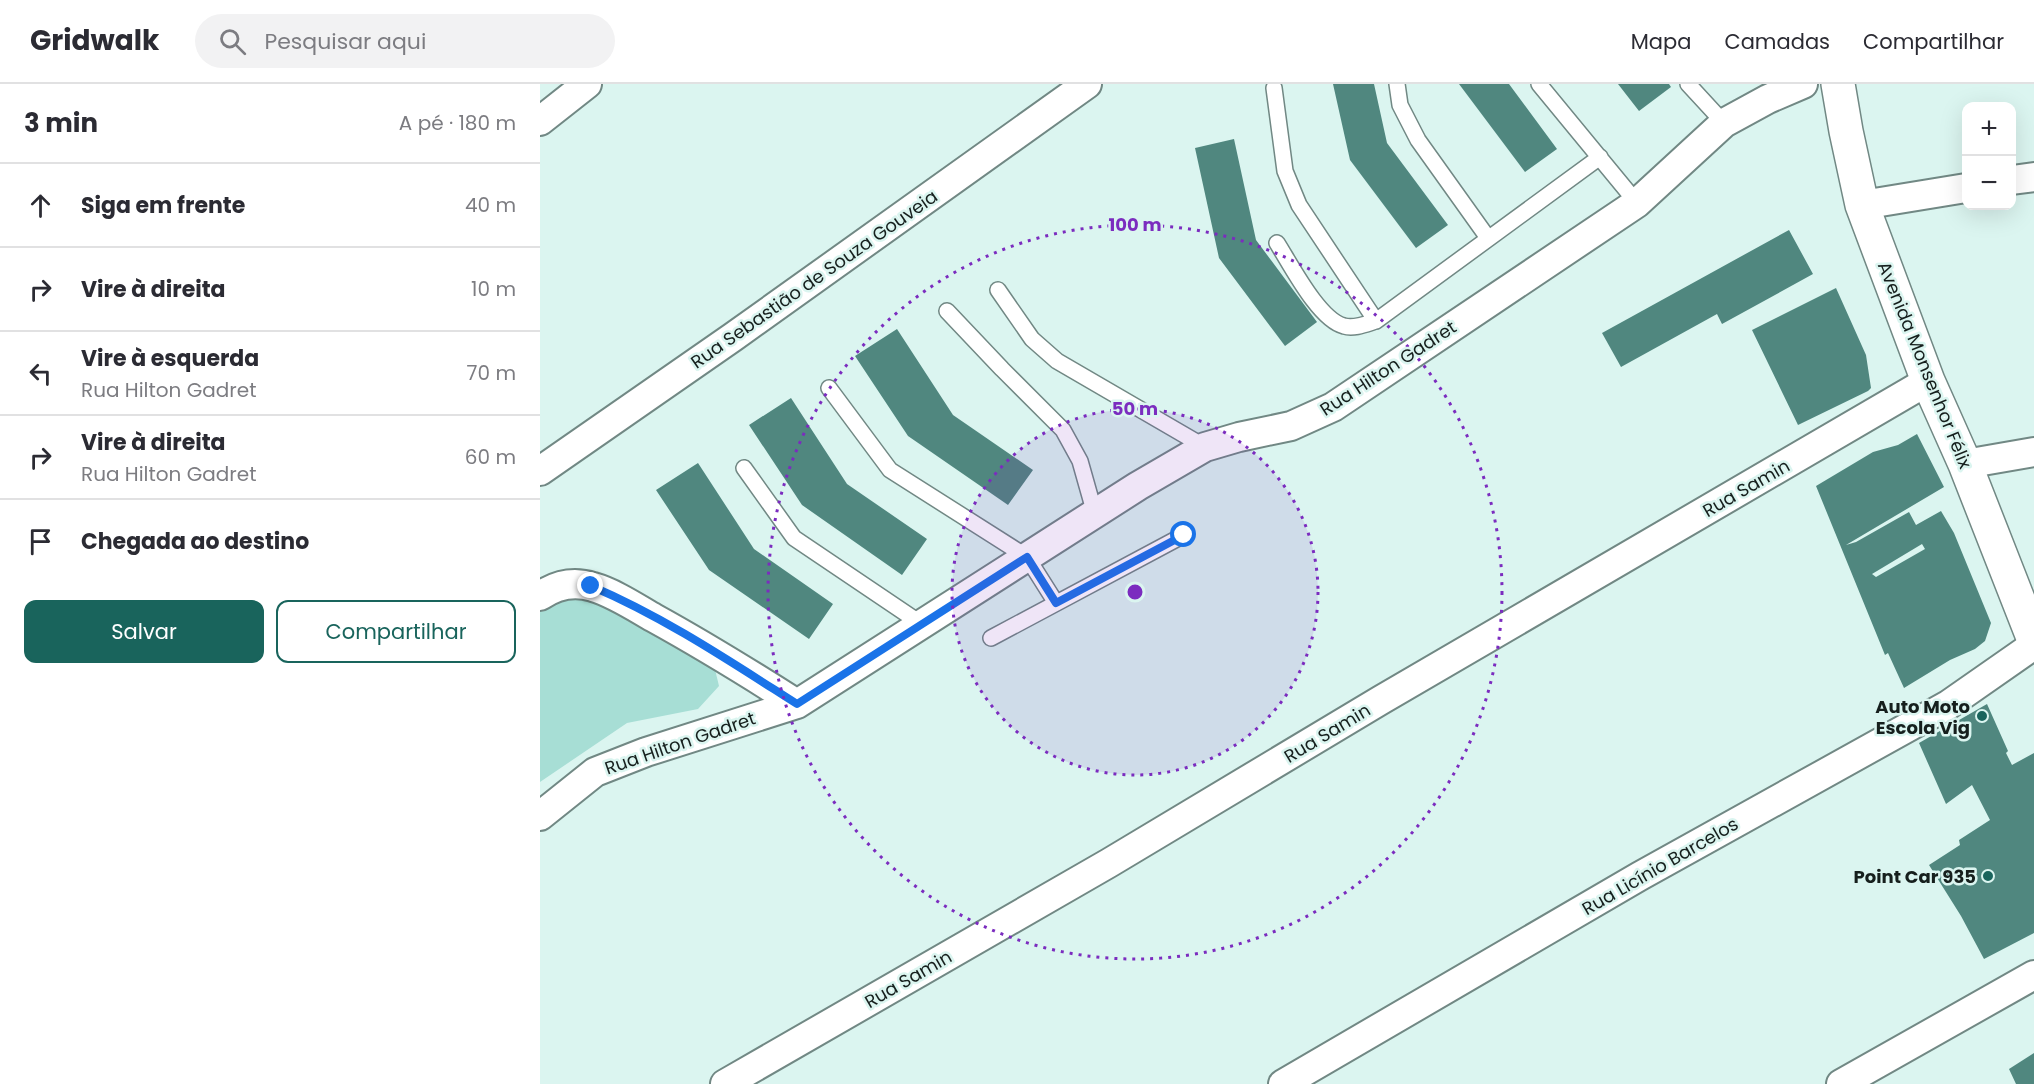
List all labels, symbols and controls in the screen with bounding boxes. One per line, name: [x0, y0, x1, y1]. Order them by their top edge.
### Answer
search box: [195, 14, 615, 68]
text: Gridwalk: [30, 21, 159, 60]
icon: search: [216, 25, 249, 58]
text: Pesquisar aqui: [264, 26, 426, 57]
text: Mapa: [1631, 27, 1691, 56]
text: Camadas: [1724, 27, 1830, 56]
text: Compartilhar: [1863, 27, 2004, 56]
map controls: [1962, 102, 2016, 210]
button: +: [1962, 102, 2016, 156]
text: 3 min: [24, 105, 98, 141]
text: A pé · 180 m: [399, 109, 516, 137]
button: −: [1962, 156, 2016, 210]
street label: Rua Sebastião de Souza Gouveia: [686, 184, 942, 374]
icon: ahead: [24, 189, 57, 222]
text: Siga em frente: [81, 190, 245, 221]
text: 40 m: [465, 191, 516, 219]
text: 100 m: [1108, 212, 1162, 237]
street label: Avenida Monsenhor Félix: [1872, 258, 1978, 473]
icon: right: [24, 273, 57, 306]
text: Vire à direita: [81, 274, 226, 305]
text: 10 m: [471, 275, 516, 303]
street label: Rua Hilton Gadret: [1315, 315, 1461, 421]
text: Vire à esquerda: [81, 343, 259, 374]
icon: left: [24, 357, 57, 390]
text: 70 m: [467, 359, 516, 387]
text: Rua Hilton Gadret: [81, 376, 256, 404]
text: 50 m: [1112, 396, 1158, 421]
text: Vire à direita: [81, 427, 226, 458]
icon: right: [24, 441, 57, 474]
text: 60 m: [465, 443, 516, 471]
street label: Rua Samin: [1698, 453, 1794, 523]
text: Rua Hilton Gadret: [81, 460, 256, 488]
route start: [1170, 521, 1196, 547]
icon: arrive: [24, 525, 57, 558]
text: Chegada ao destino: [81, 526, 309, 557]
route end: [577, 572, 603, 598]
centre of rings: [1125, 582, 1145, 602]
button: Salvar: [24, 600, 264, 663]
button: Compartilhar: [276, 600, 516, 663]
place label: Auto Moto Escola Vig: [1875, 694, 1970, 740]
street label: Rua Samin: [1279, 697, 1375, 769]
street label: Rua Hilton Gadret: [601, 705, 759, 781]
marker: Auto Moto Escola Vig: [1975, 709, 1989, 723]
street label: Rua Licínio Barcelos: [1577, 811, 1743, 921]
place label: Point Car 935: [1854, 864, 1976, 889]
marker: Point Car 935: [1981, 869, 1995, 883]
street label: Rua Samin: [860, 944, 956, 1014]

